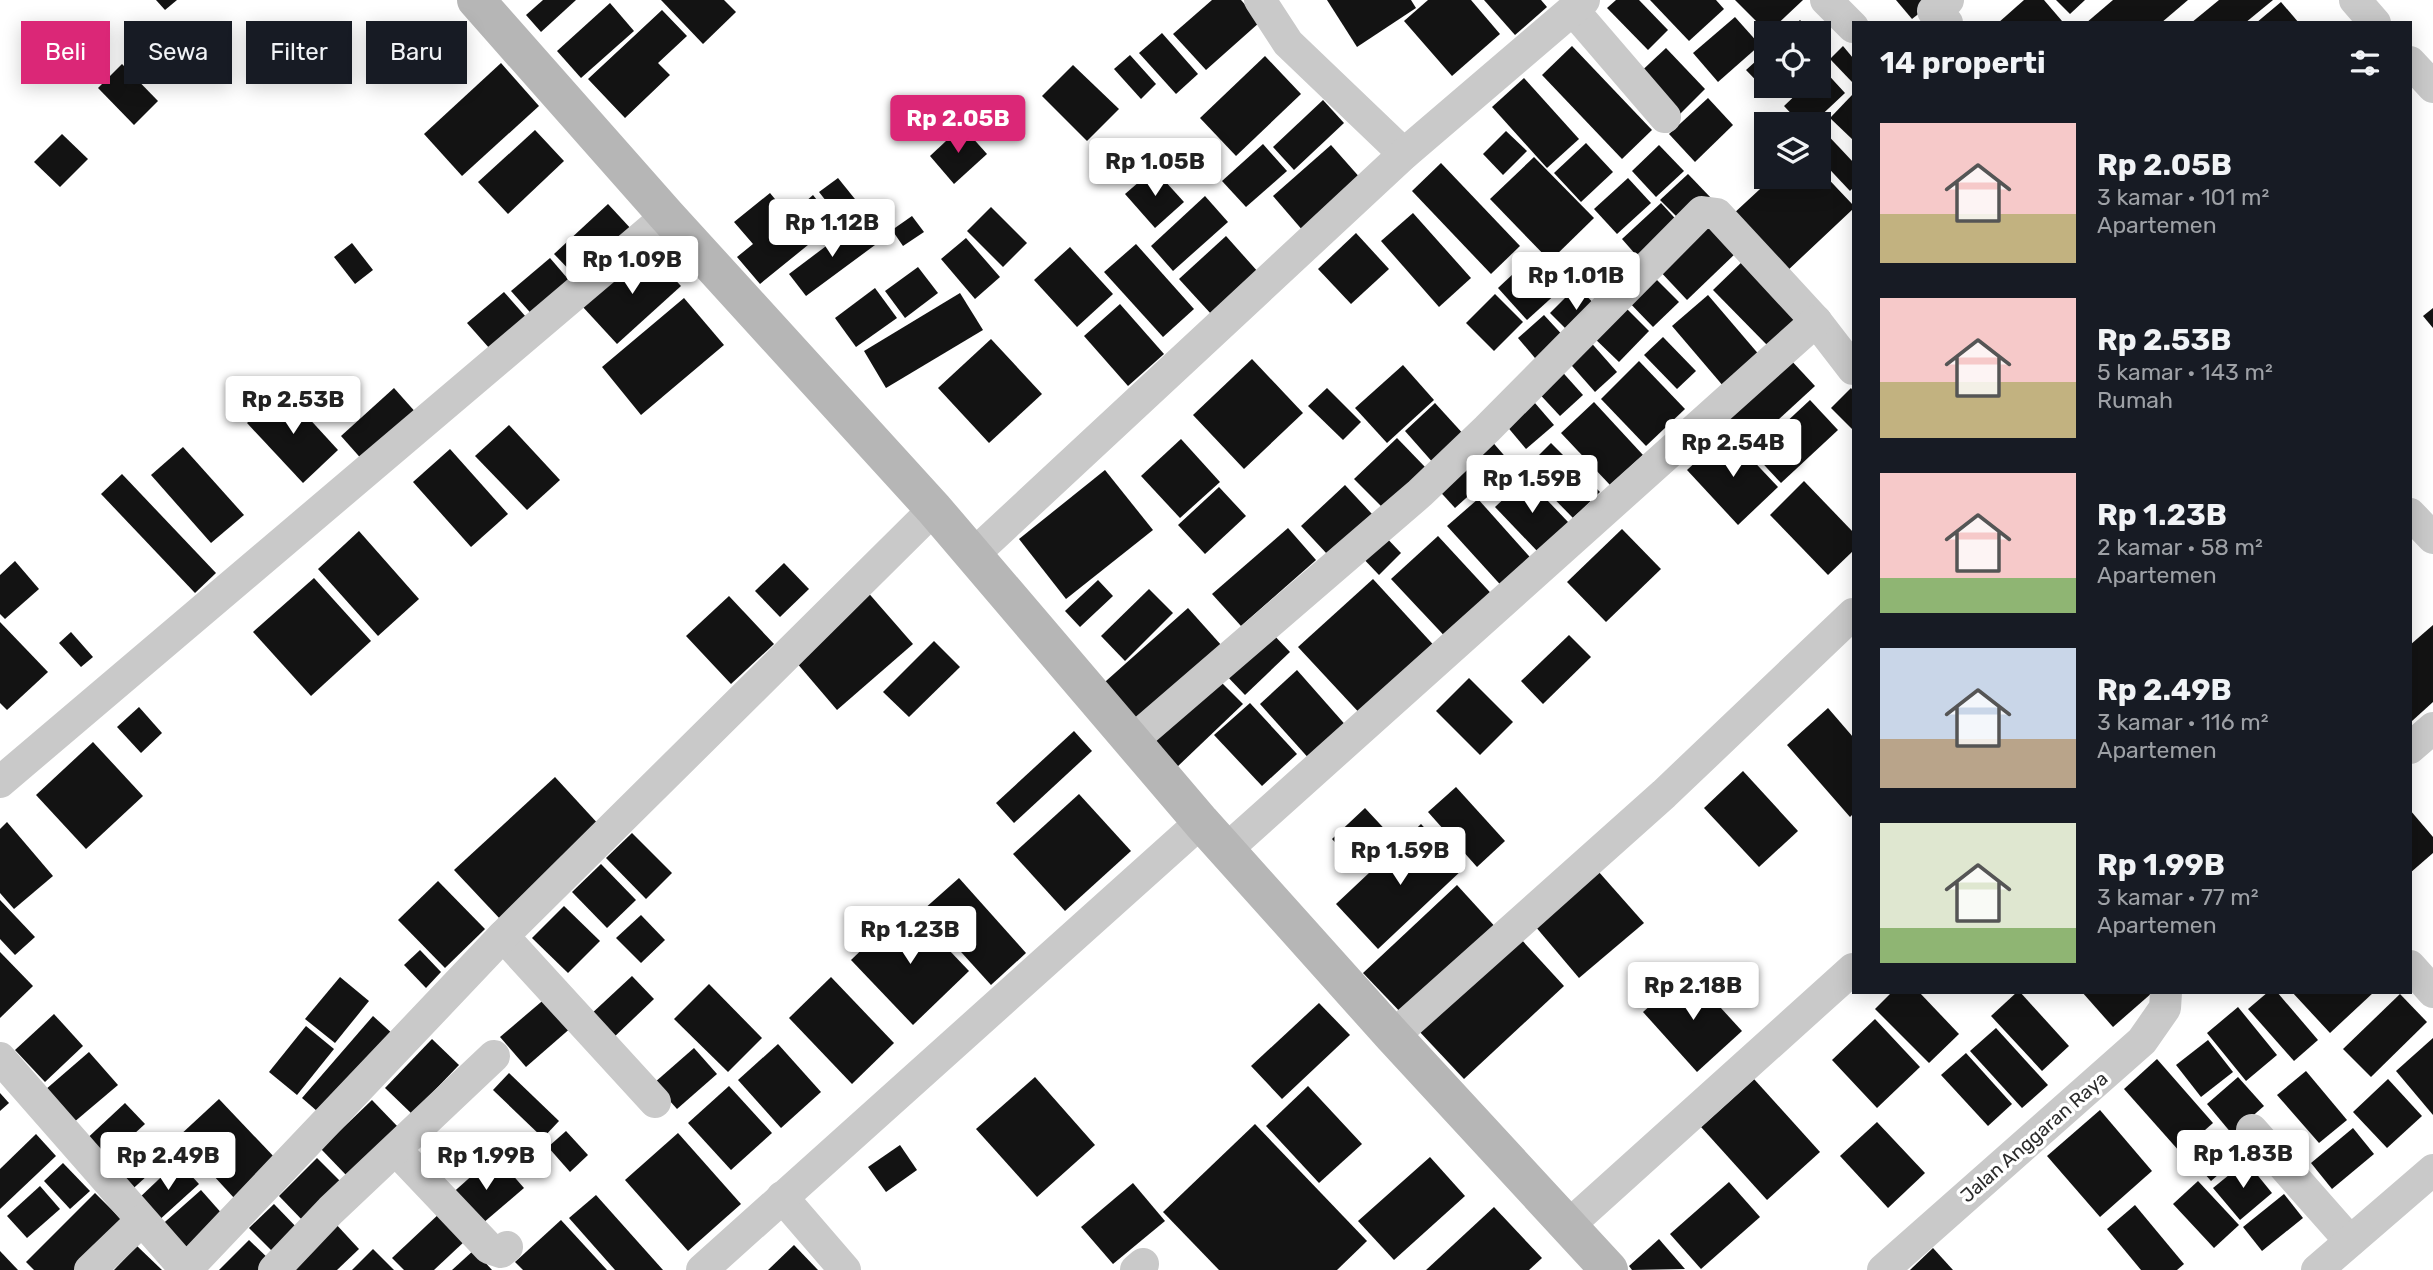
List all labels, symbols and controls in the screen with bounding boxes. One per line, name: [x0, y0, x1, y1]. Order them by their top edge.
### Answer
chip: Beli: [21, 21, 110, 84]
chip: Sewa: [124, 21, 232, 84]
chip: Filter: [246, 21, 352, 84]
chip: Baru: [366, 21, 467, 84]
map controls: [1754, 21, 1831, 189]
button: locate: [1754, 21, 1831, 98]
icon: filters: [2346, 44, 2384, 82]
text: 14 properti: [1880, 45, 2046, 81]
pin: Rp 2.05B: [886, 96, 1030, 155]
text: Rp 2.05B: [906, 104, 1010, 132]
button: layers: [1754, 112, 1831, 189]
pin: Rp 1.05B: [1083, 138, 1227, 198]
text: Rp 1.05B: [1105, 147, 1205, 175]
text: Rp 2.05B: [2097, 147, 2232, 183]
icon: home: [1936, 151, 2020, 235]
text: 3 kamar · 101 m²: [2097, 183, 2269, 211]
pin: Rp 1.12B: [760, 200, 904, 259]
text: Rp 1.12B: [785, 208, 879, 236]
text: Apartemen: [2097, 211, 2217, 239]
pin: Rp 1.09B: [560, 236, 704, 296]
text: Rp 1.09B: [582, 245, 682, 273]
pin: Rp 1.01B: [1504, 252, 1648, 312]
text: Rp 1.01B: [1528, 261, 1624, 289]
text: Rp 2.53B: [2097, 322, 2231, 358]
icon: home: [1936, 326, 2020, 410]
text: 5 kamar · 143 m²: [2097, 358, 2273, 386]
pin: Rp 2.53B: [221, 376, 365, 436]
text: Rp 2.53B: [242, 385, 345, 413]
text: Rumah: [2097, 386, 2173, 414]
pin: Rp 2.54B: [1661, 420, 1805, 479]
text: Rp 2.54B: [1681, 428, 1785, 456]
pin: Rp 1.59B: [1460, 456, 1604, 515]
text: Rp 1.59B: [1482, 464, 1582, 492]
text: Rp 1.23B: [2097, 497, 2227, 533]
icon: home: [1936, 501, 2020, 585]
text: 2 kamar · 58 m²: [2097, 533, 2263, 561]
text: Apartemen: [2097, 561, 2217, 589]
text: Rp 2.49B: [2097, 672, 2232, 708]
icon: home: [1936, 676, 2020, 760]
text: 3 kamar · 116 m²: [2097, 708, 2269, 736]
text: Apartemen: [2097, 736, 2217, 764]
pin: Rp 1.59B: [1328, 828, 1472, 887]
text: Rp 1.59B: [1350, 836, 1450, 864]
text: Rp 1.99B: [2097, 847, 2225, 883]
icon: home: [1936, 851, 2020, 935]
text: 3 kamar · 77 m²: [2097, 883, 2259, 911]
pin: Rp 1.23B: [838, 906, 982, 966]
text: Apartemen: [2097, 911, 2217, 939]
text: Rp 1.23B: [860, 915, 960, 943]
pin: Rp 2.18B: [1621, 962, 1765, 1022]
text: Rp 2.18B: [1644, 971, 1742, 999]
street label: Jalan Anggaran Raya: [1956, 1067, 2112, 1207]
pin: Rp 1.83B: [2171, 1130, 2315, 1190]
pin: Rp 2.49B: [96, 1132, 240, 1192]
pin: Rp 1.99B: [414, 1132, 558, 1192]
text: Rp 1.83B: [2193, 1139, 2293, 1167]
text: Rp 2.49B: [116, 1141, 220, 1169]
text: Rp 1.99B: [437, 1141, 535, 1169]

